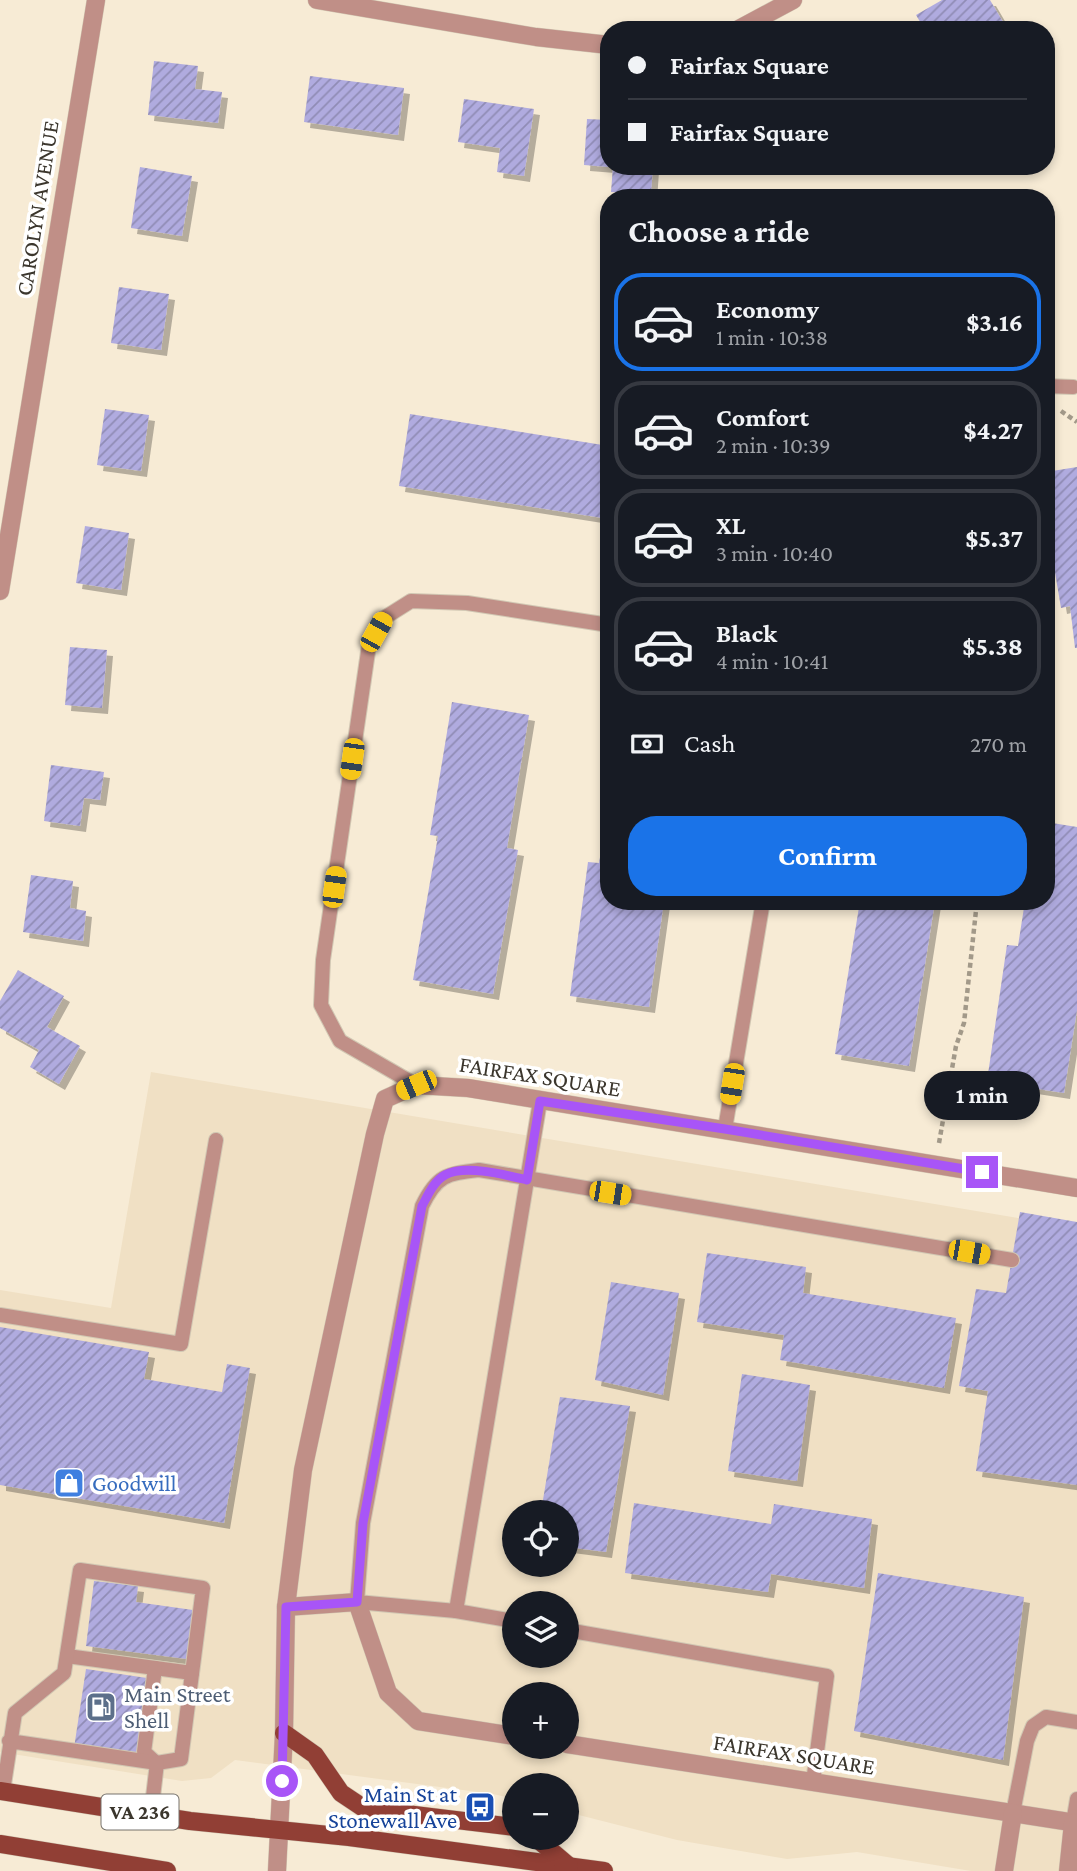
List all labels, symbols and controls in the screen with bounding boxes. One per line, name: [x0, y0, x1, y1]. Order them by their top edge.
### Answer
text: Fairfax Square: [670, 51, 829, 80]
text: Fairfax Square: [670, 118, 829, 147]
street label: CAROLYN AVENUE: [10, 119, 64, 297]
text: Choose a ride: [628, 213, 809, 249]
icon: car: [632, 291, 695, 354]
text: Economy: [716, 295, 819, 324]
text: $3.16: [966, 308, 1023, 337]
text: 1 min · 10:38: [716, 324, 828, 350]
icon: car: [632, 399, 695, 462]
text: Comfort: [716, 403, 809, 432]
text: $4.27: [964, 416, 1023, 445]
text: 2 min · 10:39: [716, 432, 831, 458]
icon: car: [632, 507, 695, 570]
text: XL: [716, 511, 745, 540]
text: $5.37: [965, 524, 1023, 553]
text: 3 min · 10:40: [716, 540, 833, 566]
car: [357, 609, 396, 655]
icon: car: [632, 615, 695, 678]
text: Black: [716, 619, 777, 648]
text: $5.38: [962, 632, 1023, 661]
text: 4 min · 10:41: [716, 648, 828, 674]
icon: cash: [628, 725, 666, 763]
text: Cash: [684, 729, 735, 758]
text: 270 m: [970, 731, 1027, 757]
car: [339, 737, 366, 781]
button: Confirm: [628, 816, 1027, 896]
car: [321, 865, 348, 909]
street label: FAIRFAX SQUARE: [457, 1050, 623, 1102]
car: [719, 1062, 746, 1106]
car: [393, 1067, 440, 1103]
callout: 1 min: [924, 1070, 1040, 1120]
text: 1 min: [956, 1082, 1008, 1108]
route end: [966, 1156, 998, 1188]
car: [588, 1179, 633, 1207]
car: [947, 1238, 992, 1266]
shop icon: Goodwill: [52, 1466, 86, 1500]
place label: Goodwill: [92, 1470, 177, 1496]
map controls: [502, 1500, 579, 1850]
button: locate: [502, 1500, 579, 1577]
button: layers: [502, 1591, 579, 1668]
place label: Main Street Shell: [124, 1681, 231, 1733]
button: +: [502, 1682, 579, 1759]
fuel station icon: Main Street Shell: [84, 1690, 118, 1724]
street label: FAIRFAX SQUARE: [711, 1728, 877, 1780]
route start: [266, 1765, 298, 1797]
button: −: [502, 1773, 579, 1850]
place label: Main St at Stonewall Ave: [328, 1781, 457, 1833]
bus stop icon: Main St at Stonewall Ave: [463, 1790, 497, 1824]
road number: VA 236: [102, 1794, 178, 1829]

